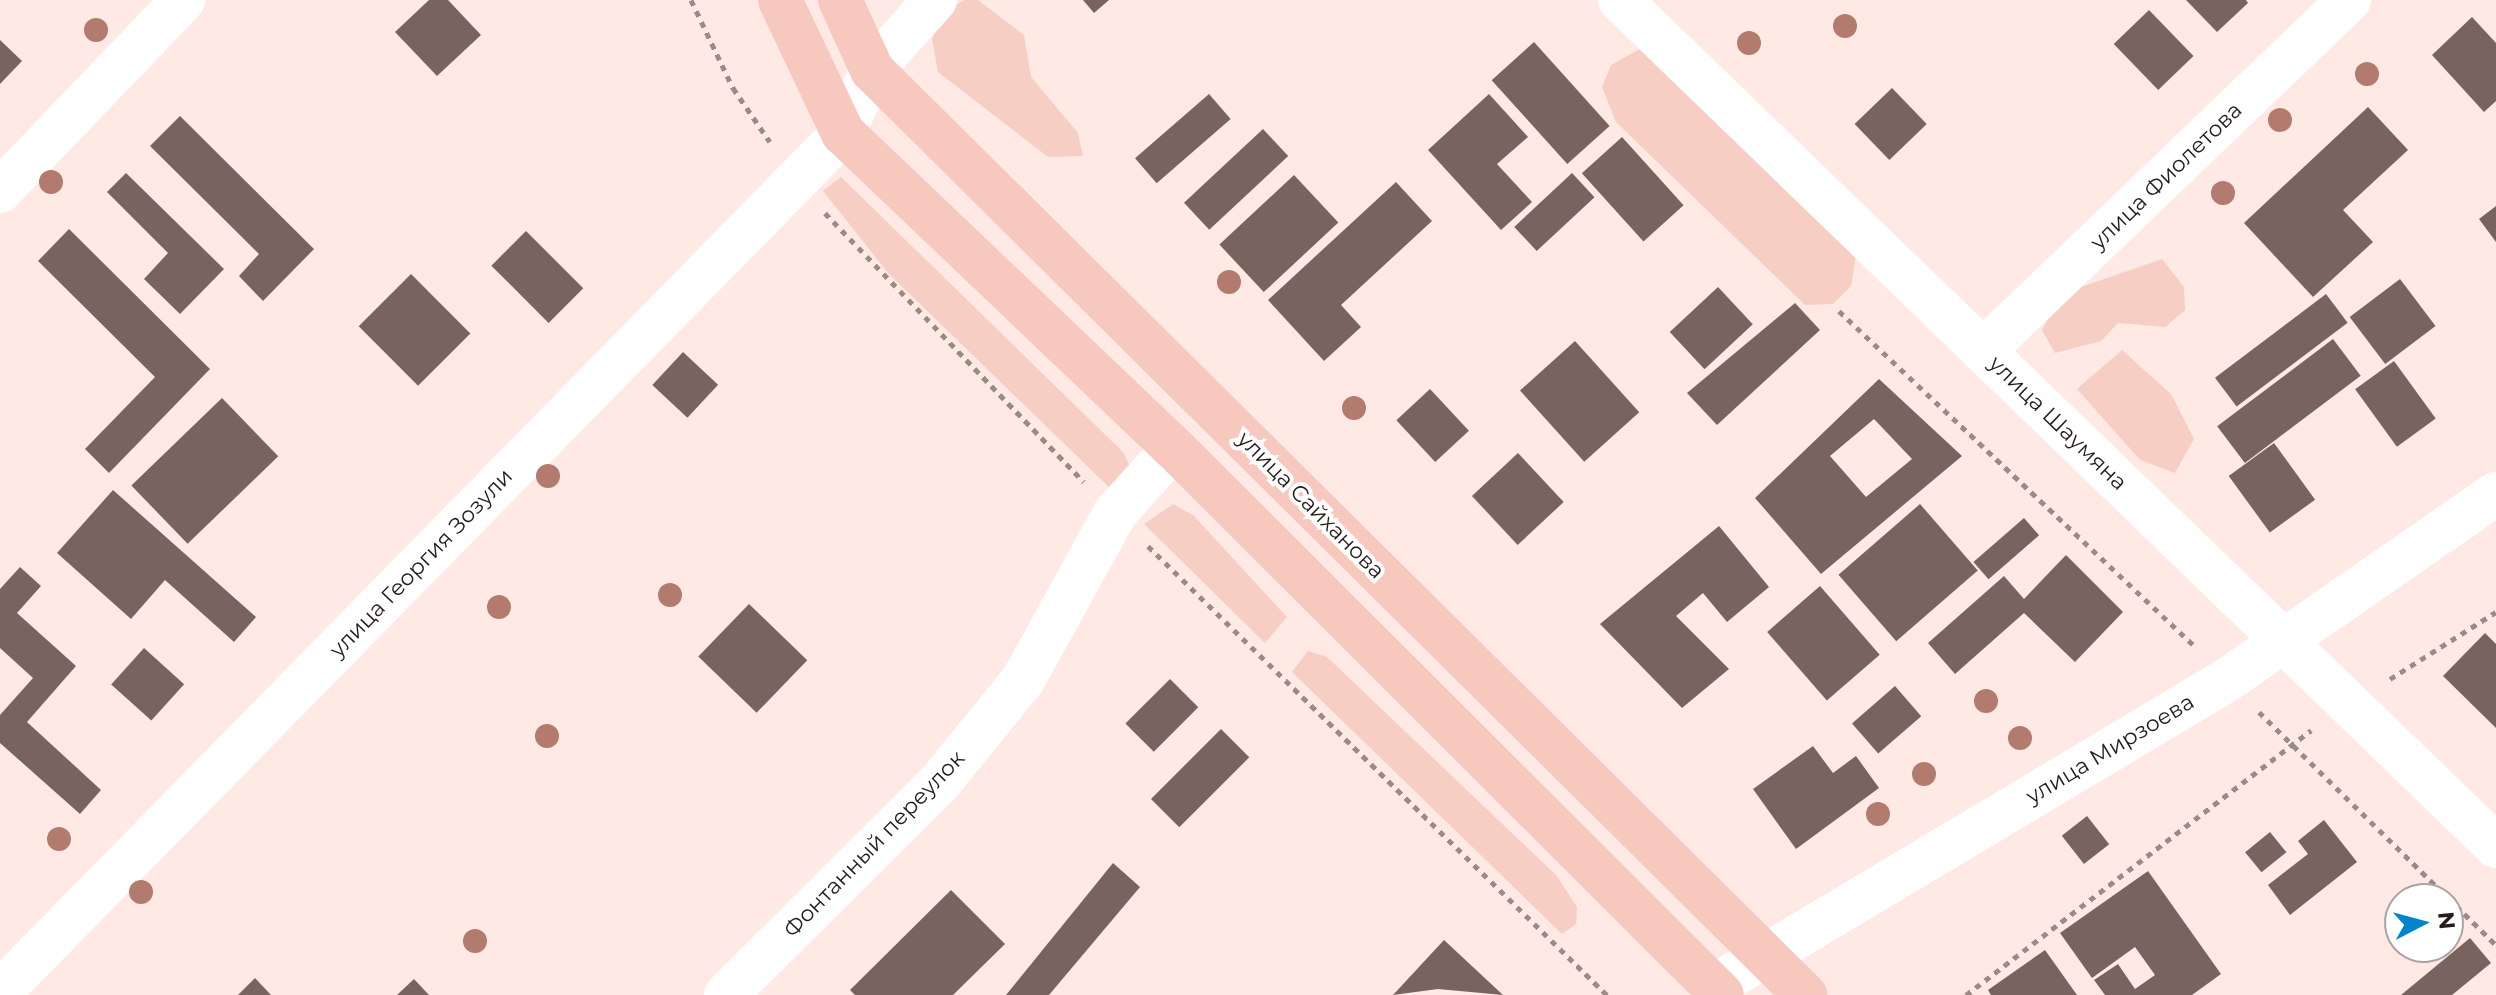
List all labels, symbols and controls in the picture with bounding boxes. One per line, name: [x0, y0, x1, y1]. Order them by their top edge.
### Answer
street label: улица Фиолетова: [2085, 97, 2247, 255]
street label: улица Шаумяна: [1983, 350, 2133, 496]
street label: улица Сайханова: [1232, 426, 1390, 584]
street label: улица Георгия Зозули: [324, 463, 518, 663]
street label: улица Мирзоева: [2021, 688, 2199, 810]
street label: Фонтанный переулок: [778, 745, 970, 943]
north arrow: [2384, 883, 2464, 963]
text: N: [2432, 910, 2461, 931]

